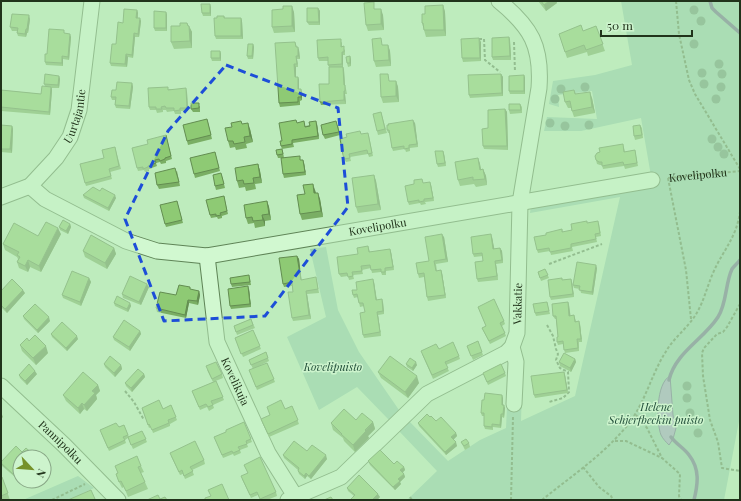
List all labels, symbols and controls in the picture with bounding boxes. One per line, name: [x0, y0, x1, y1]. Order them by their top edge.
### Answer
scale bar: [601, 12, 692, 38]
text: 50 m: [607, 17, 633, 33]
street label: Uurtajantie: [60, 88, 88, 146]
street label: Kovelipolku: [668, 164, 728, 185]
street label: Kovelipolku: [347, 214, 408, 239]
street label: Vakkatie: [509, 282, 525, 326]
street label: Kovelikuja: [218, 355, 253, 408]
park label: Kovelipuisto: [303, 359, 362, 374]
park label: Helene Schjerfbeckin puisto: [608, 399, 703, 427]
street label: Pannipolku: [36, 417, 87, 467]
north arrow: [12, 449, 52, 489]
text: N: [33, 467, 50, 481]

